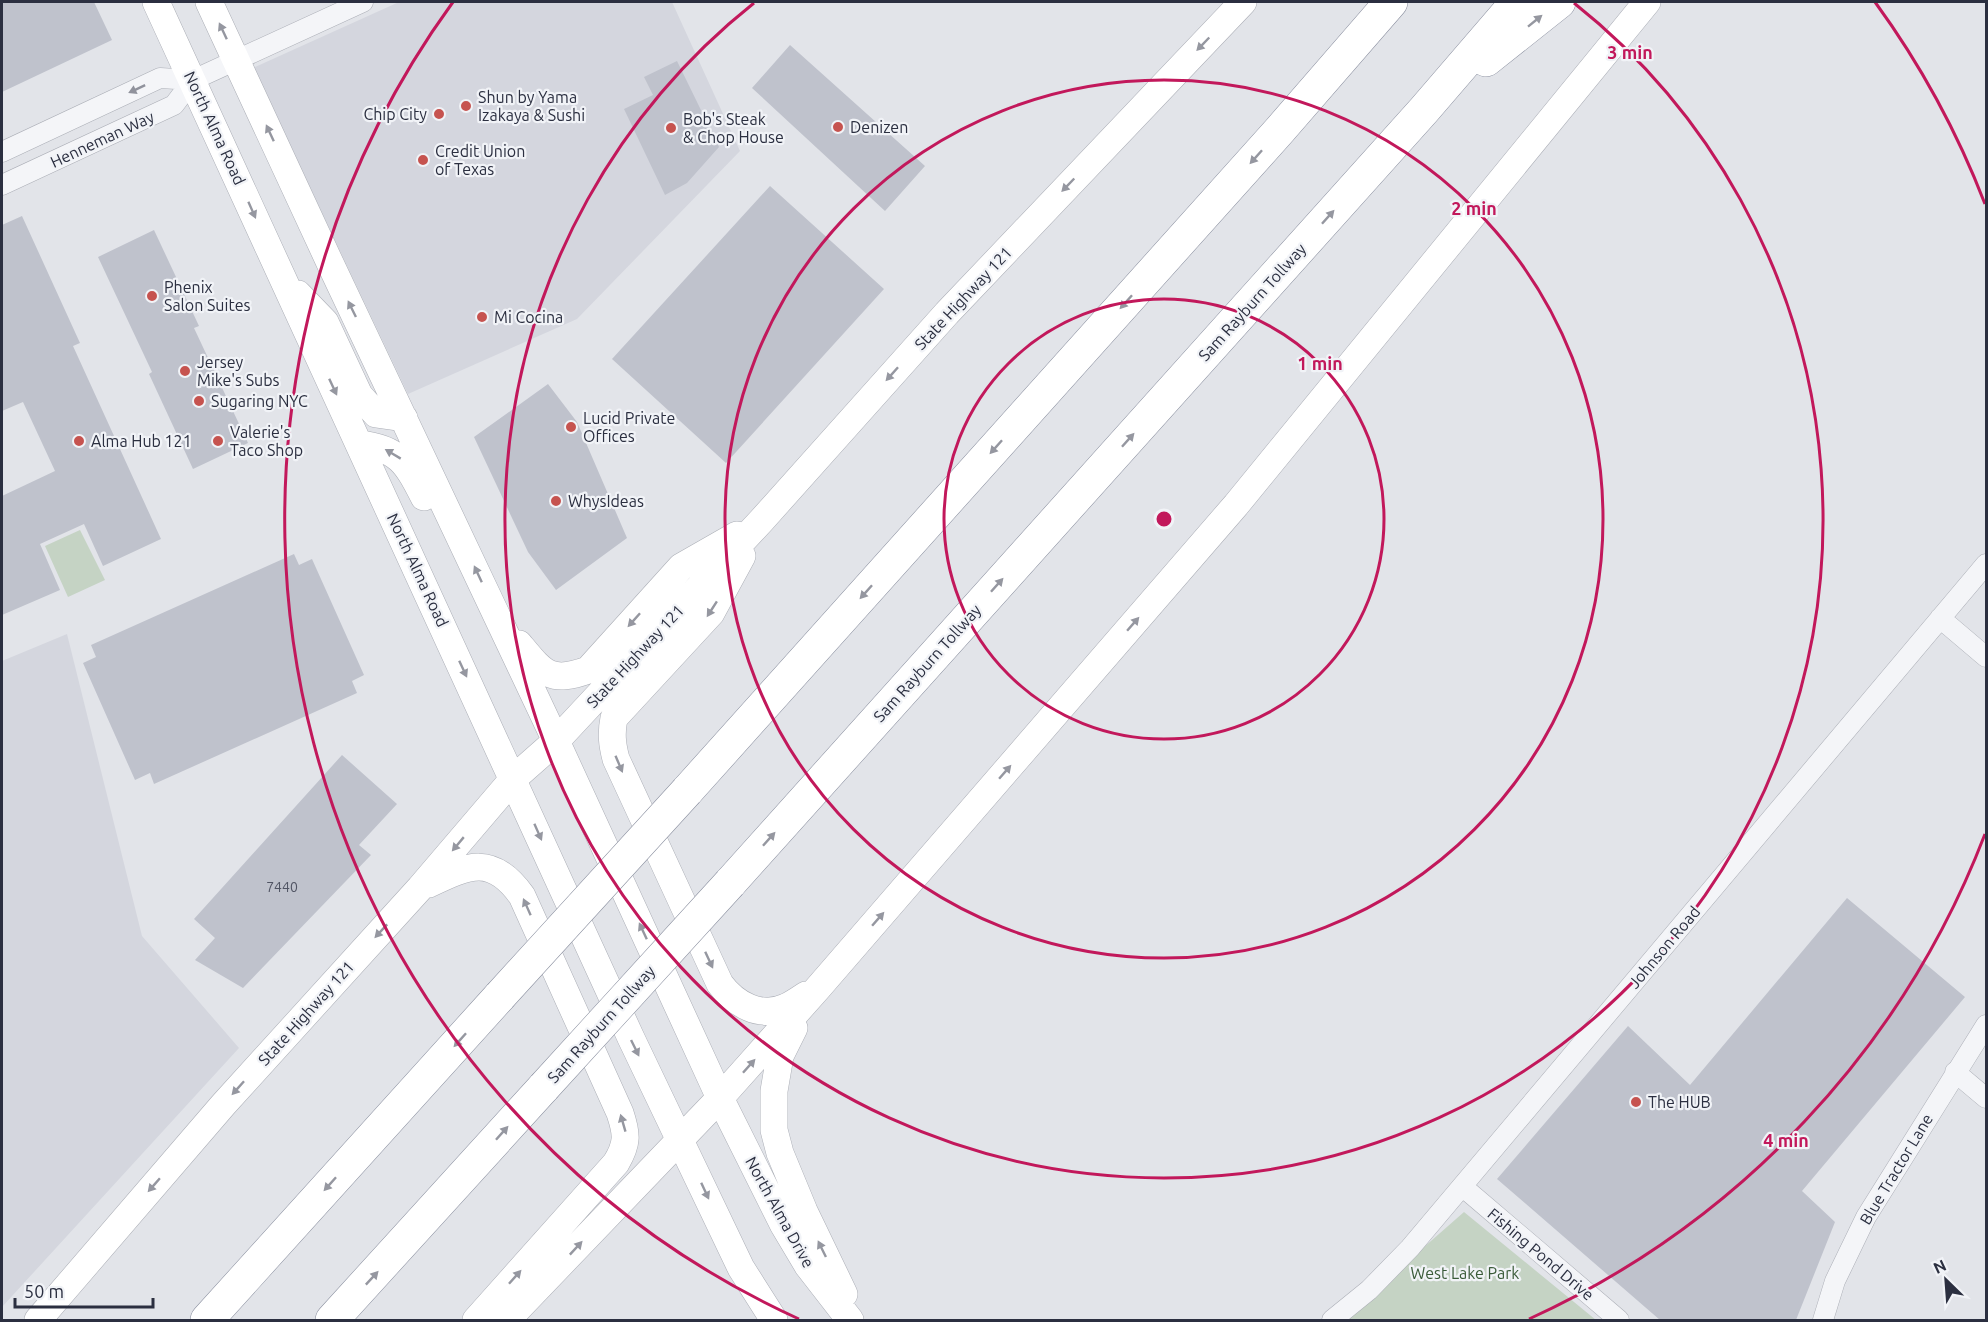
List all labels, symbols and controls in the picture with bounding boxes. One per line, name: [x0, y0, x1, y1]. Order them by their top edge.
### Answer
one-way arrow: [1527, 15, 1542, 28]
one-way arrow: [218, 23, 227, 40]
one-way arrow: [1196, 37, 1210, 51]
text: 3 min: [1607, 42, 1653, 62]
street label: North Alma Road: [181, 68, 249, 188]
one-way arrow: [129, 84, 146, 93]
place label: Shun by Yama Izakaya & Sushi: [478, 88, 585, 124]
marker: Shun by Yama Izakaya & Sushi: [459, 99, 473, 113]
place label: Chip City: [363, 105, 427, 123]
street label: Henneman Way: [47, 107, 157, 171]
marker: Chip City: [432, 107, 446, 121]
place label: Bob's Steak & Chop House: [683, 110, 784, 146]
place label: Denizen: [850, 118, 908, 136]
marker: Denizen: [831, 120, 845, 134]
marker: Bob's Steak & Chop House: [664, 121, 678, 135]
one-way arrow: [266, 125, 275, 142]
place label: Credit Union of Texas: [435, 142, 525, 178]
one-way arrow: [1250, 149, 1263, 164]
marker: Credit Union of Texas: [416, 153, 430, 167]
one-way arrow: [1062, 178, 1076, 192]
text: 2 min: [1451, 198, 1497, 218]
one-way arrow: [248, 201, 257, 218]
one-way arrow: [1321, 209, 1335, 224]
street label: Sam Rayburn Tollway: [1195, 239, 1310, 364]
street label: State Highway 121: [911, 243, 1015, 353]
place label: Phenix Salon Suites: [164, 278, 250, 314]
marker: Phenix Salon Suites: [145, 289, 159, 303]
one-way arrow: [1120, 294, 1133, 309]
one-way arrow: [347, 300, 356, 317]
place label: Mi Cocina: [494, 308, 563, 326]
marker: Mi Cocina: [475, 310, 489, 324]
place label: Jersey Mike's Subs: [197, 353, 280, 389]
text: 1 min: [1297, 353, 1343, 373]
marker: Jersey Mike's Subs: [178, 364, 192, 378]
one-way arrow: [886, 366, 899, 381]
one-way arrow: [328, 379, 338, 397]
place label: Sugaring NYC: [211, 392, 308, 410]
marker: Sugaring NYC: [192, 394, 206, 408]
place label: Lucid Private Offices: [583, 409, 675, 445]
marker: Lucid Private Offices: [564, 420, 578, 434]
place label: Valerie's Taco Shop: [230, 423, 303, 459]
place label: Alma Hub 121: [91, 432, 192, 450]
one-way arrow: [1120, 433, 1134, 447]
marker: Alma Hub 121: [72, 434, 86, 448]
marker: Valerie's Taco Shop: [211, 434, 225, 448]
one-way arrow: [990, 439, 1003, 454]
one-way arrow: [384, 449, 401, 460]
place label: WhysIdeas: [568, 492, 644, 510]
marker: WhysIdeas: [549, 494, 563, 508]
centre of rings: [1154, 509, 1174, 529]
street label: North Alma Road: [384, 510, 452, 630]
one-way arrow: [473, 565, 482, 582]
one-way arrow: [990, 578, 1003, 593]
one-way arrow: [860, 584, 873, 599]
street label: Sam Rayburn Tollway: [870, 600, 985, 725]
street label: State Highway 121: [583, 601, 687, 711]
one-way arrow: [707, 601, 718, 617]
one-way arrow: [628, 612, 641, 627]
one-way arrow: [1126, 617, 1139, 632]
one-way arrow: [458, 660, 468, 678]
one-way arrow: [615, 755, 624, 773]
one-way arrow: [998, 765, 1011, 780]
one-way arrow: [533, 824, 542, 841]
one-way arrow: [762, 832, 775, 847]
one-way arrow: [452, 836, 465, 851]
house number: 7440: [266, 879, 298, 895]
one-way arrow: [522, 898, 532, 916]
street label: Johnson Road: [1624, 902, 1704, 992]
one-way arrow: [871, 911, 884, 927]
one-way arrow: [638, 922, 647, 939]
one-way arrow: [374, 924, 388, 938]
one-way arrow: [704, 952, 714, 970]
street label: State Highway 121: [254, 957, 358, 1069]
street label: Sam Rayburn Tollway: [544, 961, 659, 1086]
one-way arrow: [454, 1032, 467, 1047]
one-way arrow: [630, 1039, 640, 1057]
one-way arrow: [742, 1058, 756, 1073]
one-way arrow: [232, 1080, 245, 1095]
place label: The HUB: [1648, 1093, 1711, 1111]
marker: The HUB: [1629, 1095, 1643, 1109]
street label: Blue Tractor Lane: [1856, 1110, 1936, 1228]
one-way arrow: [618, 1114, 627, 1132]
one-way arrow: [495, 1126, 509, 1140]
text: 4 min: [1763, 1130, 1809, 1150]
street label: North Alma Drive: [742, 1153, 818, 1271]
one-way arrow: [147, 1177, 160, 1193]
one-way arrow: [323, 1177, 337, 1192]
one-way arrow: [700, 1183, 709, 1200]
street label: Fishing Pond Drive: [1484, 1204, 1598, 1304]
one-way arrow: [818, 1240, 827, 1257]
one-way arrow: [569, 1241, 583, 1255]
north arrow: [1916, 1250, 1976, 1310]
text: N: [1930, 1256, 1949, 1277]
park label: West Lake Park: [1411, 1264, 1519, 1282]
one-way arrow: [365, 1270, 379, 1285]
one-way arrow: [508, 1270, 521, 1285]
scale bar: [15, 1271, 153, 1309]
text: 50 m: [24, 1281, 64, 1301]

